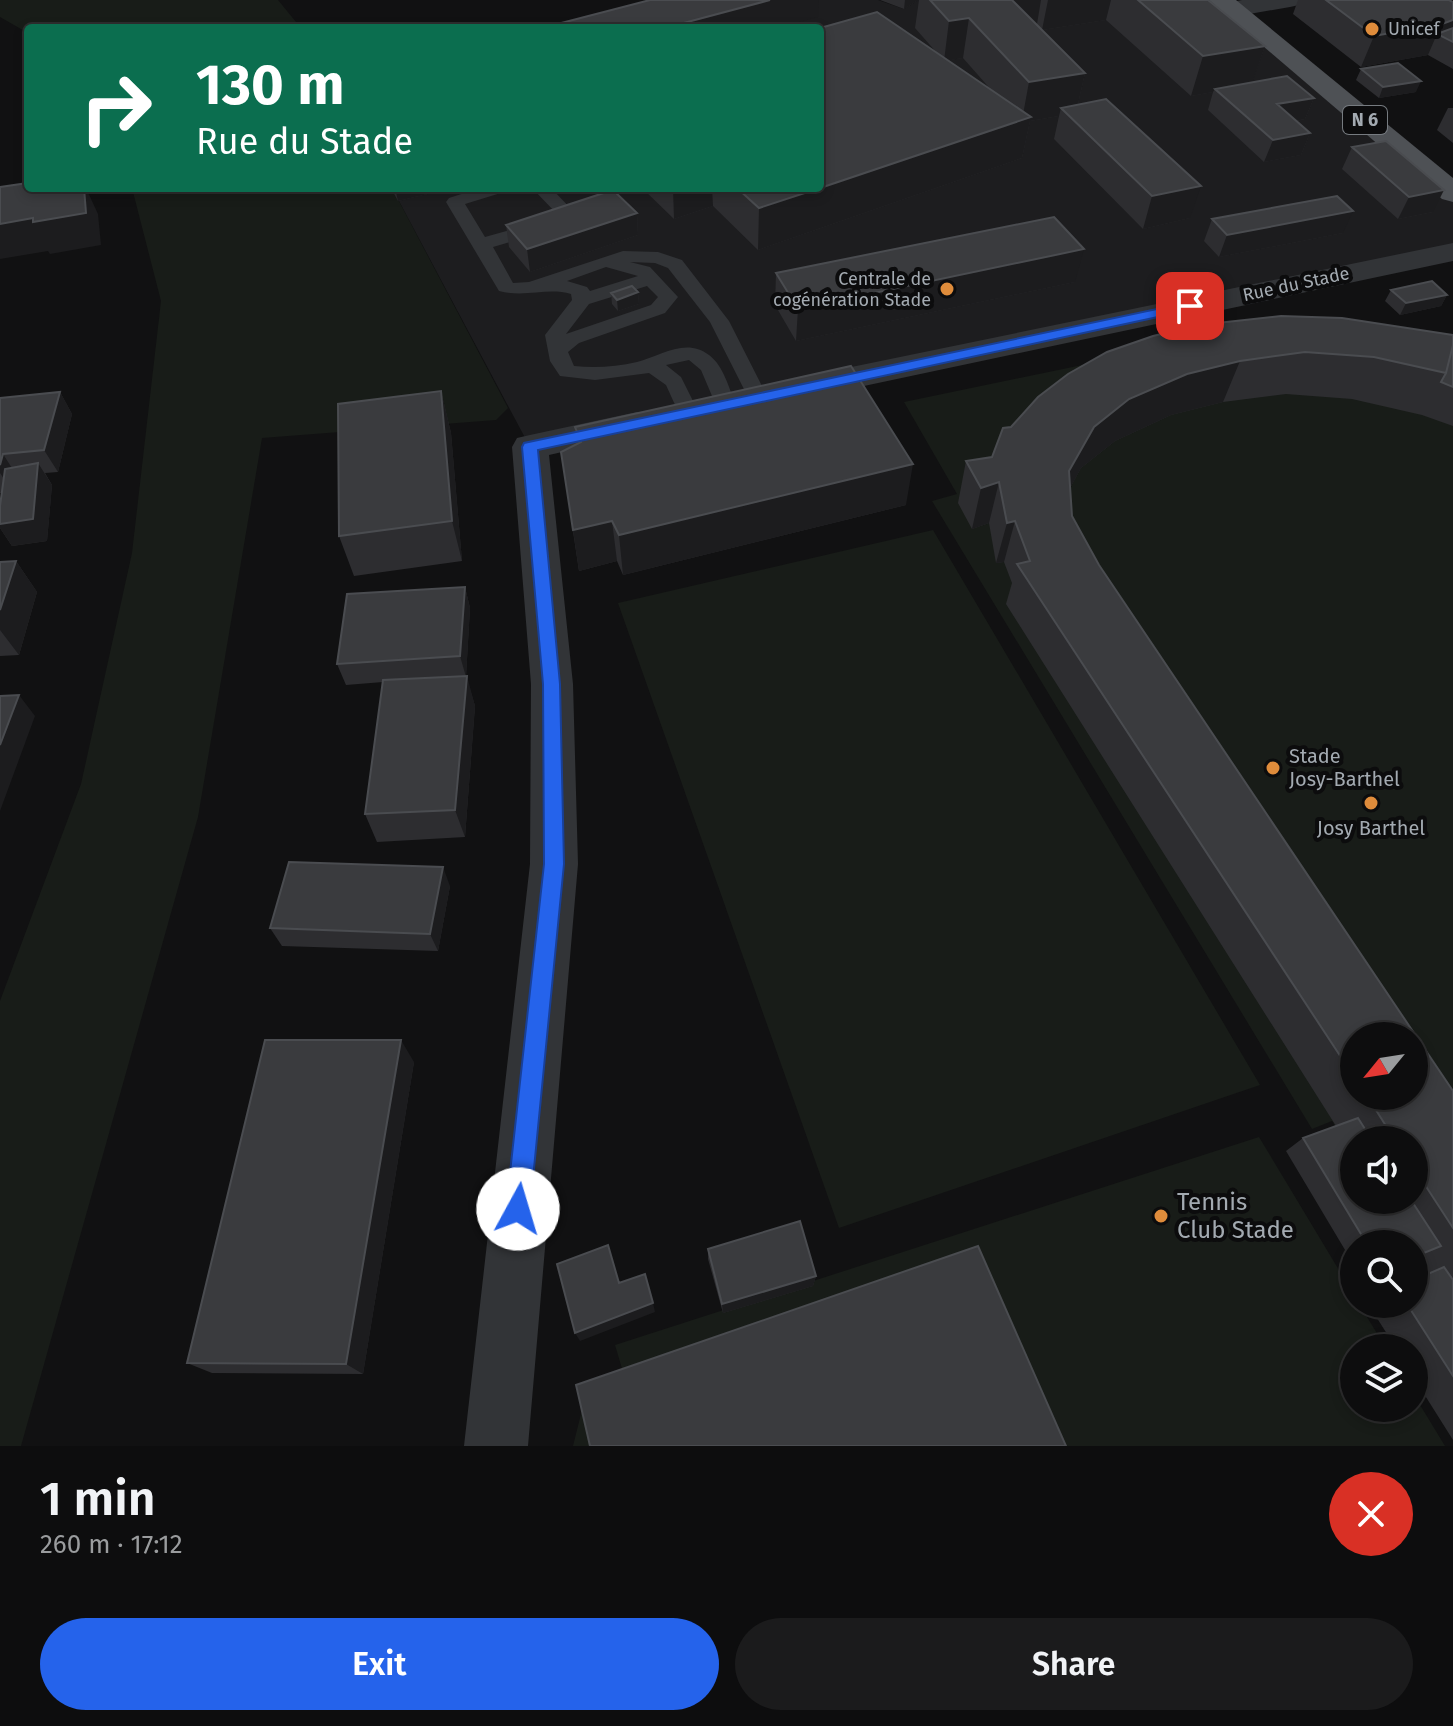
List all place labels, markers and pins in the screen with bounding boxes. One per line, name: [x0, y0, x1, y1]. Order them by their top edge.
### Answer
place label: Unicef: [1388, 18, 1442, 40]
marker: Unicef: [1363, 20, 1381, 38]
place label: Centrale de cogénération Stade: [773, 268, 931, 311]
pin: [1156, 272, 1224, 340]
marker: Centrale de cogénération Stade: [938, 280, 956, 298]
place label: Stade Josy-Barthel: [1289, 744, 1400, 791]
marker: Stade Josy-Barthel: [1264, 759, 1282, 777]
marker: Josy Barthel: [1362, 794, 1380, 812]
place label: Josy Barthel: [1317, 816, 1425, 840]
place label: Tennis Club Stade: [1177, 1188, 1294, 1244]
marker: Tennis Club Stade: [1152, 1207, 1170, 1225]

